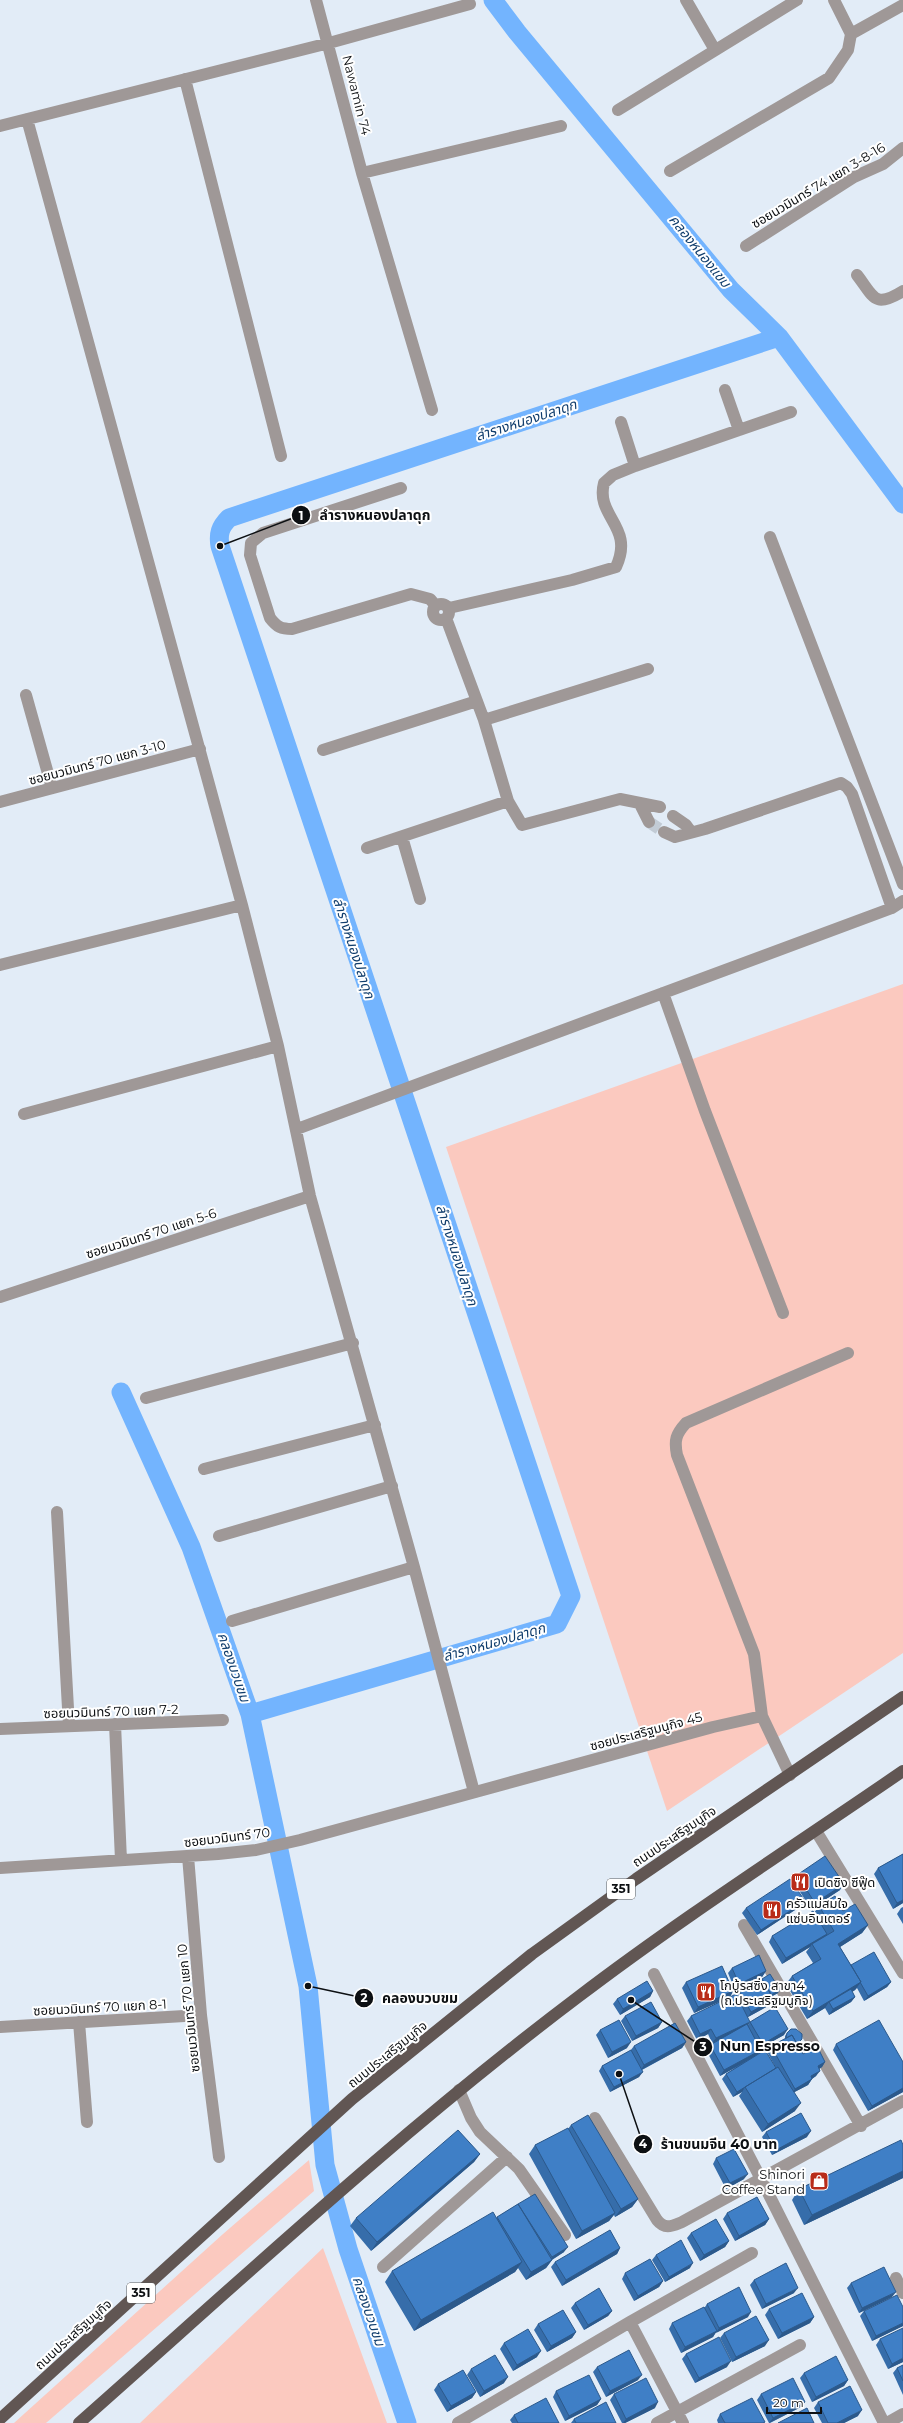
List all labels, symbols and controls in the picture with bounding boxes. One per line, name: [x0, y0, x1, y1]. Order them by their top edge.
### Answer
street label: Nawamin 74: [339, 53, 375, 137]
street label: ซอยนวมินทร์ 74 แยก 3-8-16: [748, 139, 888, 231]
water label: คลองหนองแขม: [665, 211, 736, 292]
water label: ลำรางหนองปลาดุก: [473, 395, 579, 445]
callout: ลำรางหนองปลาดุก: [291, 502, 438, 528]
text: ลำรางหนองปลาดุก: [320, 506, 430, 524]
text: 1: [299, 508, 303, 523]
street label: ซอยนวมินทร์ 70 แยก 3-10: [27, 736, 167, 788]
water label: ลำรางหนองปลาดุก: [329, 895, 379, 1001]
water label: ลำรางหนองปลาดุก: [432, 1202, 482, 1308]
street label: ซอยนวมินทร์ 70 แยก 5-6: [84, 1204, 218, 1262]
water label: ลำรางหนองปลาดุก: [441, 1619, 548, 1665]
water label: คลองบวบขม: [214, 1630, 255, 1705]
street label: ซอยนวมินทร์ 70 แยก 7-2: [43, 1701, 179, 1721]
street label: ซอยประเสริฐมนูกิจ 45: [588, 1708, 704, 1754]
street label: ถนนประเสริฐมนูกิจ: [629, 1802, 719, 1870]
street label: ซอยนวมินทร์ 70: [183, 1824, 271, 1850]
restaurant icon: เปิดซิง ซีฟู๊ด: [789, 1871, 811, 1893]
place label: เปิดซิง ซีฟู๊ด: [814, 1874, 875, 1890]
road number: 351: [607, 1879, 635, 1899]
place label: ครัวแม่สมใจ แซ่บอินเตอร์: [786, 1895, 850, 1926]
restaurant icon: ครัวแม่สมใจ แซ่บอินเตอร์: [761, 1899, 783, 1921]
street label: ซอยนวมินทร์ 70 แยก 10: [173, 1943, 203, 2073]
place label: โกบู้รสซิ่ง สาขา4 (ถ.ประเสริฐมนูกิจ): [720, 1977, 813, 2008]
restaurant icon: โกบู้รสซิ่ง สาขา4 (ถ.ประเสริฐมนูกิจ): [695, 1981, 717, 2003]
callout: คลองบวบขม: [354, 1985, 466, 2011]
text: คลองบวบขม: [382, 1989, 458, 2007]
text: 2: [360, 1990, 368, 2005]
street label: ซอยนวมินทร์ 70 แยก 8-1: [33, 1996, 167, 2018]
street label: ถนนประเสริฐมนูกิจ: [344, 2017, 430, 2091]
callout: Nun Espresso: [693, 2034, 828, 2060]
text: Nun Espresso: [720, 2037, 820, 2055]
text: 3: [698, 2039, 707, 2054]
callout: ร้านขนมจีน 40 บาท: [633, 2131, 785, 2157]
text: ร้านขนมจีน 40 บาท: [661, 2135, 777, 2153]
text: 4: [639, 2136, 648, 2151]
place label: Shinori Coffee Stand: [722, 2166, 805, 2197]
shop icon: Shinori Coffee Stand: [808, 2170, 830, 2192]
water label: คลองบวบขม: [349, 2274, 390, 2349]
road number: 351: [127, 2283, 155, 2303]
street label: ถนนประเสริฐมนูกิจ: [31, 2295, 115, 2373]
scale bar: [767, 2389, 821, 2415]
text: 20 m: [773, 2395, 804, 2410]

